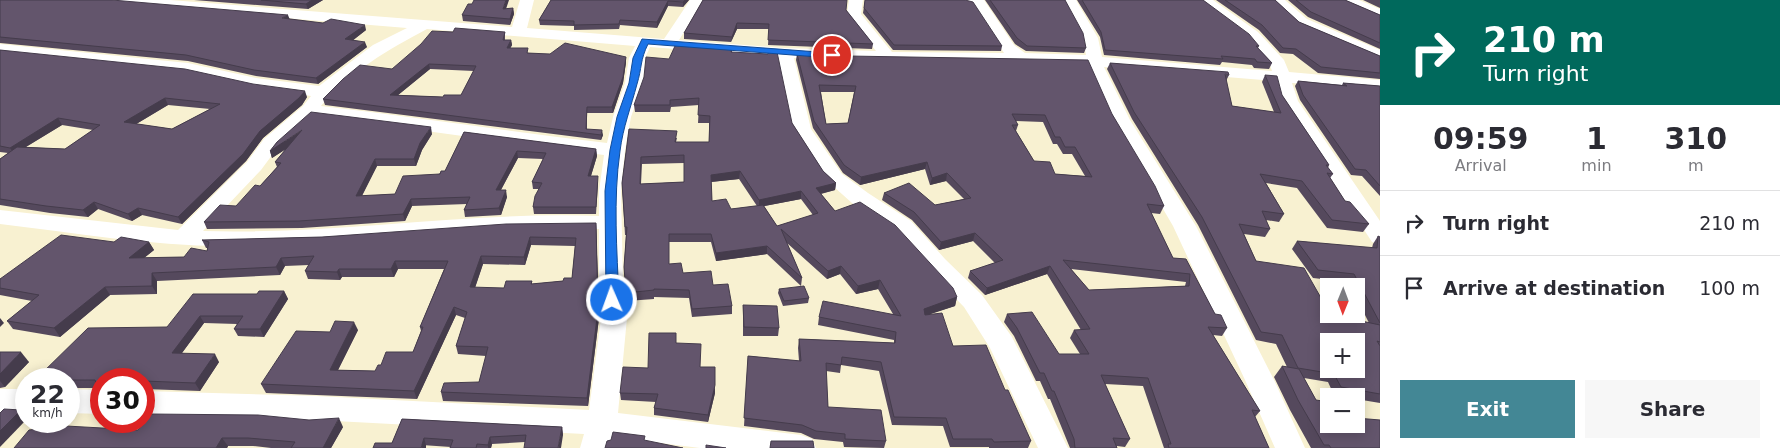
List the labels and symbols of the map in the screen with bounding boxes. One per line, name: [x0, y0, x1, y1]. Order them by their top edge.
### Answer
pin: [811, 34, 853, 76]
position arrow: [585, 273, 637, 325]
north arrow: [1320, 278, 1365, 322]
speed limit sign: 30: [90, 368, 155, 433]

